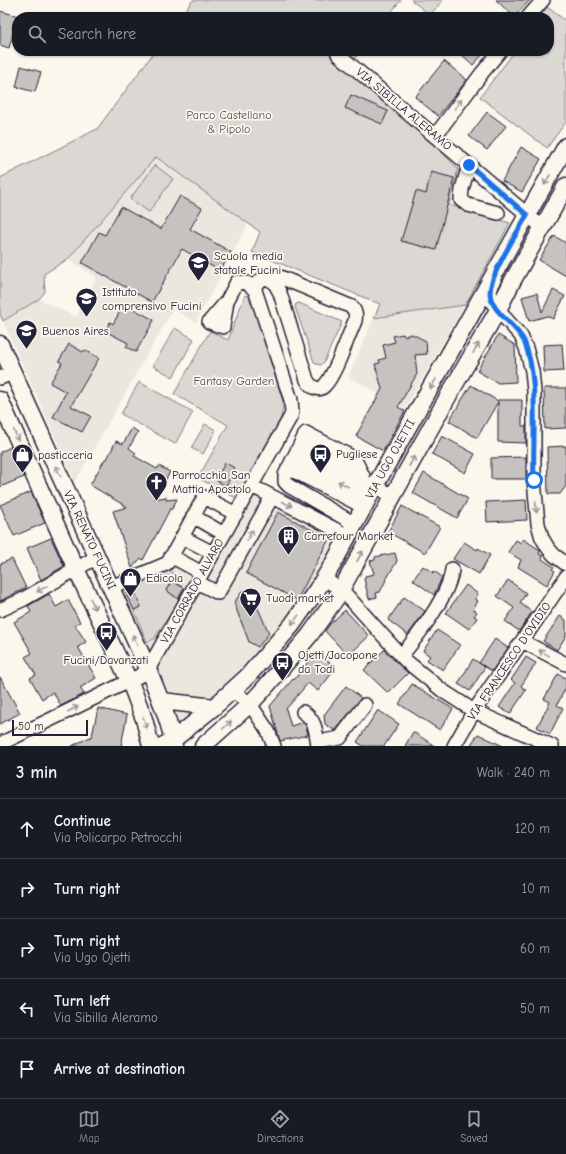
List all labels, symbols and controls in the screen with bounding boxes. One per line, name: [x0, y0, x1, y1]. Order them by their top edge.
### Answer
search box: [12, 12, 554, 56]
icon: search: [26, 23, 48, 45]
text: Search here: [58, 25, 136, 43]
street label: VIA SIBILLA ALERAMO: [353, 65, 455, 153]
one-way arrow: [454, 99, 463, 110]
park label: Parco Castellano & Pipolo: [186, 108, 272, 136]
route end: [460, 156, 478, 174]
one-way arrow: [542, 174, 550, 186]
place label: Scuola media statale Fucini: [214, 249, 283, 277]
school or university icon: Scuola media statale Fucini: [185, 250, 211, 283]
place label: Istituto comprensivo Fucini: [102, 285, 201, 313]
school or university icon: Istituto comprensivo Fucini: [74, 286, 100, 319]
school or university icon: Buenos Aires: [14, 318, 40, 351]
place label: Buenos Aires: [42, 324, 109, 338]
one-way arrow: [472, 342, 480, 354]
park label: Fantasy Garden: [194, 374, 274, 388]
one-way arrow: [428, 378, 436, 390]
street label: VIA UGO OJETTI: [362, 417, 418, 501]
one-way arrow: [13, 429, 20, 441]
bus stop icon: Pugliese: [308, 441, 334, 474]
shop icon: pasticceria: [9, 442, 35, 475]
place label: Pugliese: [336, 447, 378, 461]
place label: pasticceria: [38, 448, 93, 462]
one-way arrow: [408, 456, 416, 468]
one-way arrow: [54, 465, 61, 477]
place label: Parrocchia San Mattia Apostolo: [172, 468, 251, 496]
church icon: Parrocchia San Mattia Apostolo: [144, 469, 170, 502]
route start: [525, 471, 543, 489]
one-way arrow: [337, 480, 349, 487]
street label: VIA RENATO FUCINI: [61, 488, 119, 592]
one-way arrow: [532, 500, 540, 513]
one-way arrow: [280, 501, 292, 509]
building icon: Carrefour Market: [275, 523, 301, 556]
one-way arrow: [247, 529, 254, 541]
place label: Carrefour Market: [304, 529, 394, 543]
street label: VIA CORRADO ALVARO: [157, 536, 227, 646]
one-way arrow: [357, 550, 364, 562]
shop icon: Edicola: [117, 565, 143, 598]
place label: Edicola: [146, 571, 183, 585]
one-way arrow: [36, 585, 48, 593]
supermarket icon: Tuodì market: [238, 585, 264, 618]
place label: Tuodì market: [266, 591, 334, 605]
one-way arrow: [90, 598, 97, 610]
street label: VIA FRANCESCO D'OVIDIO: [464, 599, 554, 723]
one-way arrow: [291, 614, 300, 625]
bus stop icon: Fucini/Davanzati: [93, 620, 119, 653]
one-way arrow: [131, 634, 138, 646]
place label: Ojetti/Jacopone da Todi: [298, 648, 378, 676]
bus stop icon: Ojetti/Jacopone da Todi: [269, 649, 295, 682]
one-way arrow: [538, 649, 550, 657]
place label: Fucini/Davanzati: [64, 653, 148, 667]
one-way arrow: [67, 705, 79, 712]
one-way arrow: [142, 716, 149, 729]
scale bar: [12, 718, 88, 737]
text: 50 m: [18, 720, 43, 733]
one-way arrow: [221, 721, 231, 730]
text: 3 min: [16, 763, 57, 782]
text: Walk · 240 m: [477, 765, 550, 780]
text: Continue: [54, 812, 111, 830]
icon: ahead: [16, 818, 38, 840]
text: 120 m: [515, 821, 550, 836]
text: Via Policarpo Petrocchi: [54, 830, 182, 845]
icon: right: [16, 878, 38, 900]
text: Turn right: [54, 880, 120, 898]
text: 10 m: [522, 881, 550, 896]
text: Turn right: [54, 932, 120, 950]
icon: right: [16, 938, 38, 960]
text: 60 m: [520, 941, 550, 956]
text: Via Ugo Ojetti: [54, 950, 130, 965]
text: Turn left: [54, 992, 110, 1010]
icon: left: [16, 998, 38, 1020]
text: 50 m: [520, 1001, 550, 1016]
text: Via Sibilla Aleramo: [54, 1010, 158, 1025]
icon: arrive: [16, 1058, 38, 1080]
text: Arrive at destination: [54, 1060, 185, 1078]
tab: Map: [78, 1108, 100, 1145]
tab: Directions: [257, 1108, 304, 1145]
tab: Saved: [460, 1108, 488, 1145]

